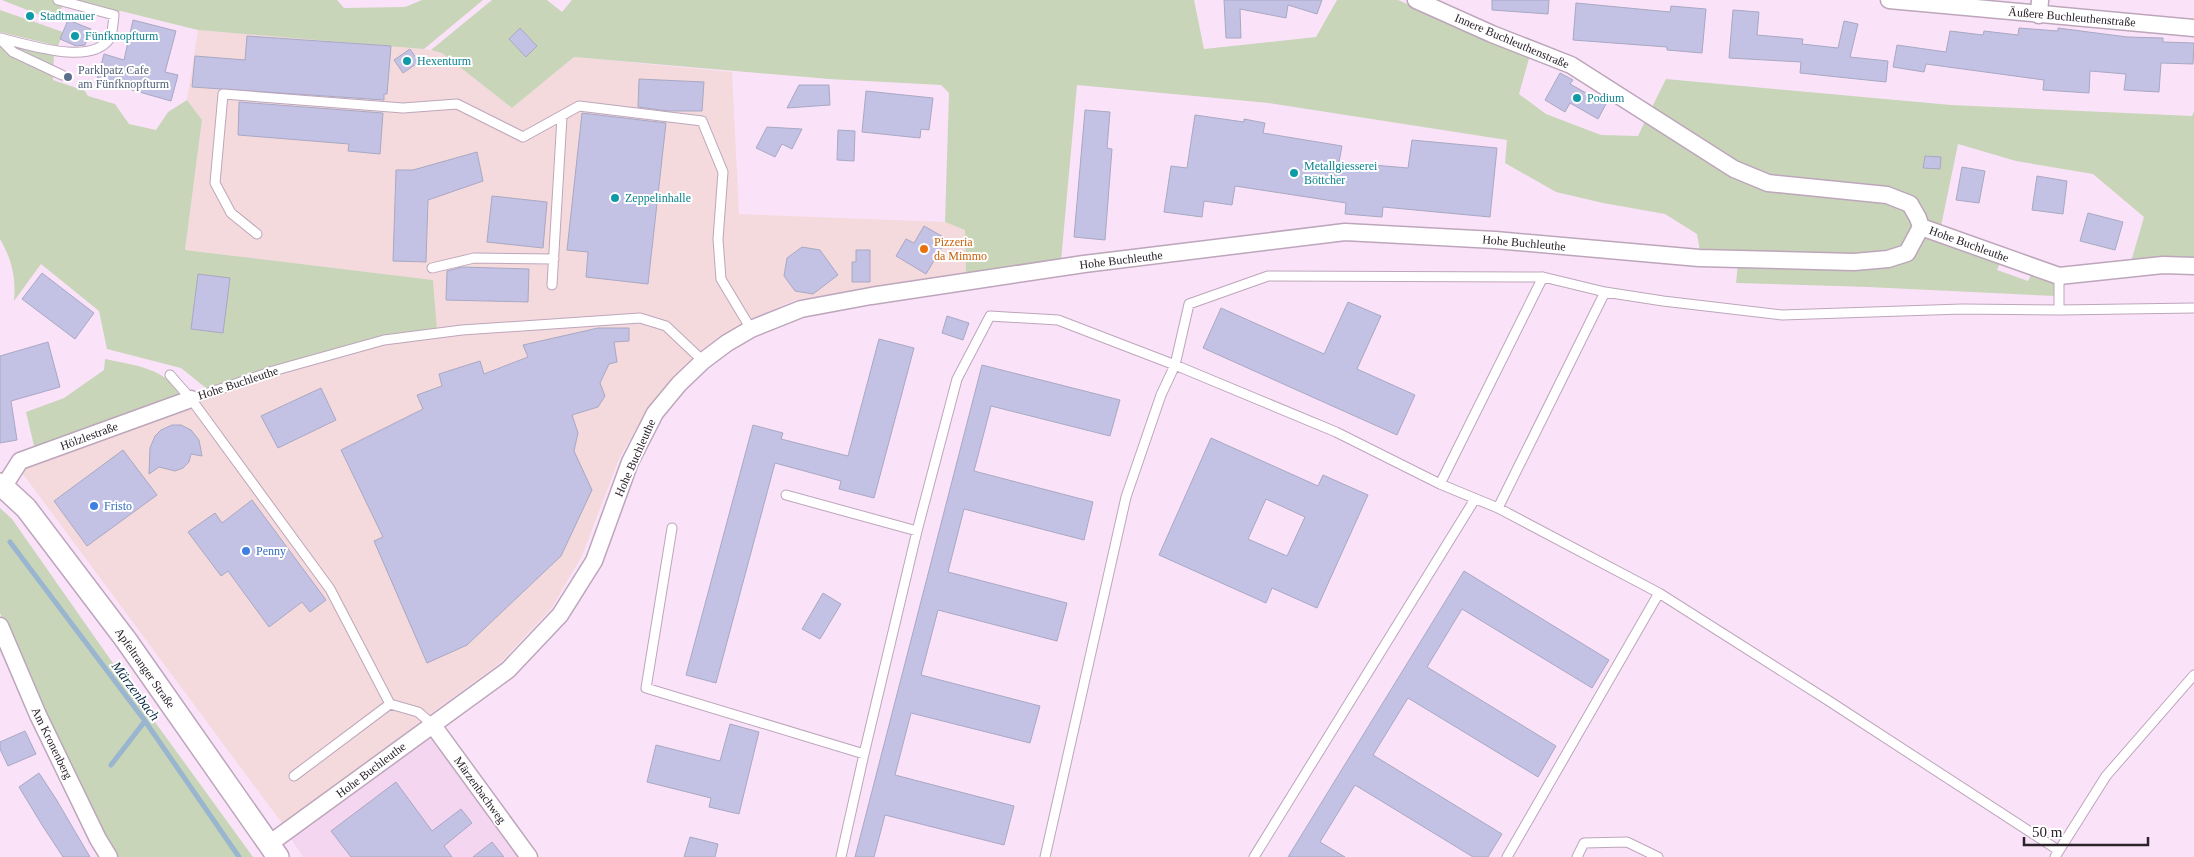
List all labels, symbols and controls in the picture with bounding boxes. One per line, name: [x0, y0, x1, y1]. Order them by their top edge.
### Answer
street label: Äußere Buchleuthenstraße: [2008, 4, 2136, 30]
place label: Stadtmauer: [40, 9, 95, 23]
marker: Stadtmauer: [24, 10, 36, 22]
street label: Innere Buchleuthenstraße: [1453, 11, 1571, 71]
place label: Fünfknopfturm: [85, 29, 159, 43]
marker: Fünfknopfturm: [69, 30, 81, 42]
place label: Hexenturm: [417, 54, 472, 68]
marker: Hexenturm: [401, 55, 413, 67]
place label: Parklpatz Cafe am Fünfknopfturm: [78, 63, 170, 91]
marker: Parklpatz Cafe am Fünfknopfturm: [62, 71, 74, 83]
place label: Podium: [1587, 91, 1625, 105]
marker: Podium: [1571, 92, 1583, 104]
place label: Metallgiesserei Böttcher: [1304, 159, 1378, 187]
marker: Metallgiesserei Böttcher: [1288, 167, 1300, 179]
place label: Zeppelinhalle: [625, 191, 691, 205]
marker: Zeppelinhalle: [609, 192, 621, 204]
street label: Hohe Buchleuthe: [1927, 223, 2011, 265]
street label: Hohe Buchleuthe: [1482, 232, 1566, 254]
place label: Pizzeria da Mimmo: [934, 235, 987, 263]
marker: Pizzeria da Mimmo: [918, 243, 930, 255]
street label: Hohe Buchleuthe: [1079, 248, 1163, 272]
street label: Hohe Buchleuthe: [196, 363, 280, 403]
street label: Hohe Buchleuthe: [612, 417, 658, 499]
street label: Hölzlestraße: [58, 419, 120, 453]
place label: Fristo: [104, 499, 132, 513]
marker: Fristo: [88, 500, 100, 512]
place label: Penny: [256, 544, 286, 558]
marker: Penny: [240, 545, 252, 557]
street label: Apfeltranger Straße: [112, 625, 178, 711]
water label: Märzenbach: [108, 658, 163, 724]
street label: Am Kronenberg: [29, 705, 75, 781]
street label: Hohe Buchleuthe: [333, 739, 409, 801]
street label: Märzenbachweg: [451, 754, 509, 826]
scale bar: [2024, 814, 2148, 846]
text: 50 m: [2032, 824, 2063, 840]

